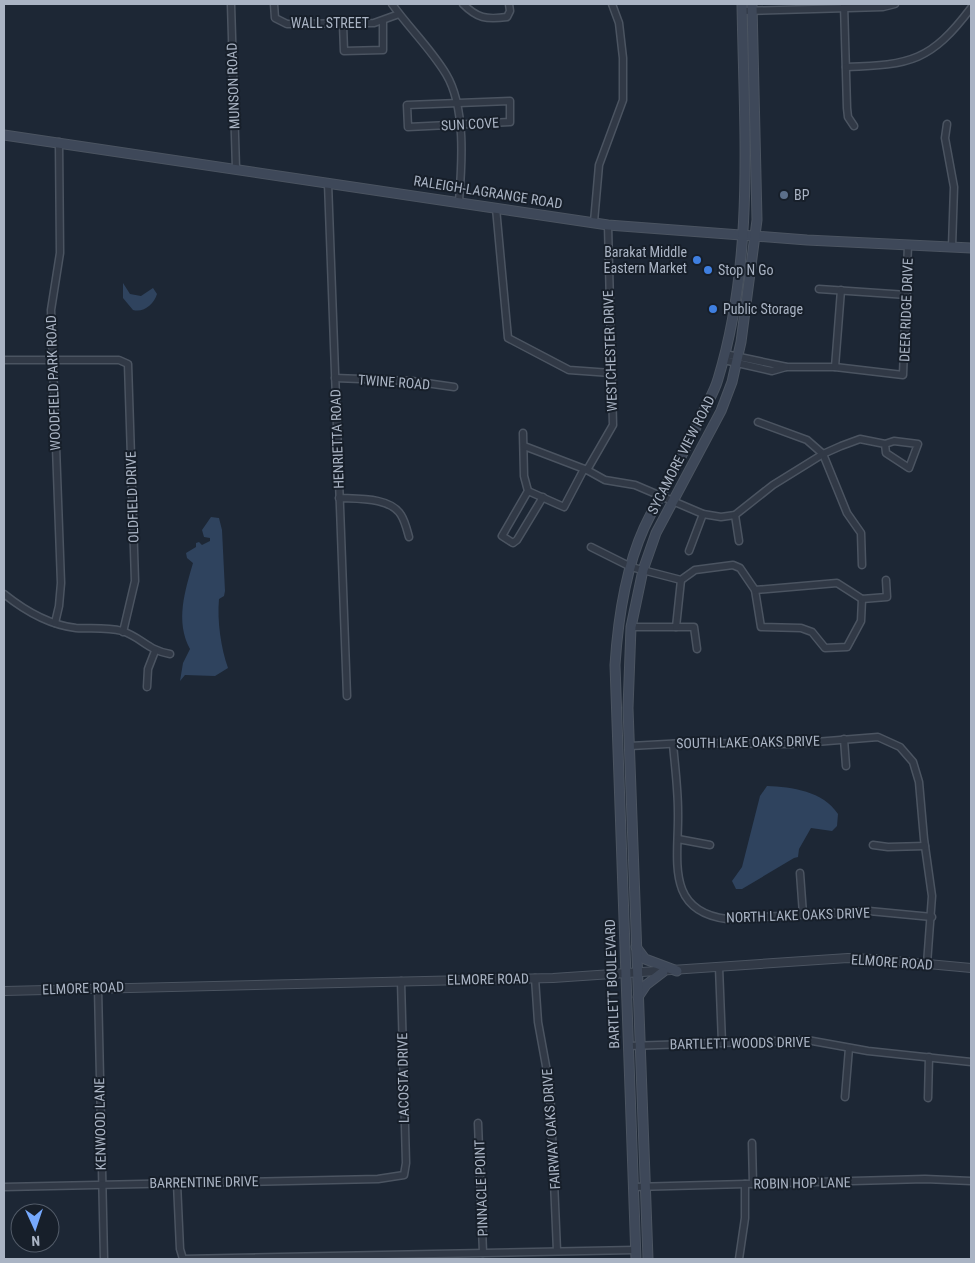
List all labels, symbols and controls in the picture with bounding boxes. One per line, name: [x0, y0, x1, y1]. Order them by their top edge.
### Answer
street label: WALL STREET: [291, 15, 369, 31]
street label: MUNSON ROAD: [223, 43, 243, 129]
street label: SUN COVE: [441, 114, 499, 134]
street label: RALEIGH-LAGRANGE ROAD: [412, 172, 564, 212]
place label: BP: [794, 187, 810, 203]
marker: BP: [778, 189, 790, 201]
place label: Barakat Middle Eastern Market: [604, 244, 687, 276]
marker: Barakat Middle Eastern Market: [691, 254, 703, 266]
street label: DEER RIDGE DRIVE: [896, 258, 916, 362]
place label: Stop N Go: [718, 262, 774, 278]
marker: Stop N Go: [702, 264, 714, 276]
street label: WESTCHESTER DRIVE: [600, 290, 620, 412]
place label: Public Storage: [723, 301, 803, 317]
marker: Public Storage: [707, 303, 719, 315]
street label: WOODFIELD PARK ROAD: [43, 315, 63, 451]
street label: TWINE ROAD: [357, 372, 431, 392]
street label: HENRIETTA ROAD: [327, 389, 347, 489]
street label: SYCAMORE VIEW ROAD: [644, 393, 718, 517]
street label: OLDFIELD DRIVE: [122, 451, 142, 543]
street label: SOUTH LAKE OAKS DRIVE: [676, 733, 820, 751]
street label: NORTH LAKE OAKS DRIVE: [726, 904, 870, 926]
street label: BARTLETT BOULEVARD: [602, 919, 622, 1049]
street label: ELMORE ROAD: [851, 951, 933, 973]
street label: ELMORE ROAD: [447, 970, 529, 988]
street label: ELMORE ROAD: [42, 979, 124, 997]
street label: LACOSTA DRIVE: [394, 1033, 412, 1123]
street label: BARTLETT WOODS DRIVE: [669, 1034, 811, 1052]
street label: FAIRWAY OAKS DRIVE: [539, 1068, 563, 1190]
street label: KENWOOD LANE: [91, 1078, 109, 1170]
street label: PINNACLE POINT: [471, 1139, 491, 1237]
street label: BARRENTINE DRIVE: [149, 1173, 259, 1191]
street label: ROBIN HOP LANE: [753, 1174, 851, 1192]
north arrow: [10, 1203, 60, 1253]
text: N: [31, 1233, 40, 1249]

